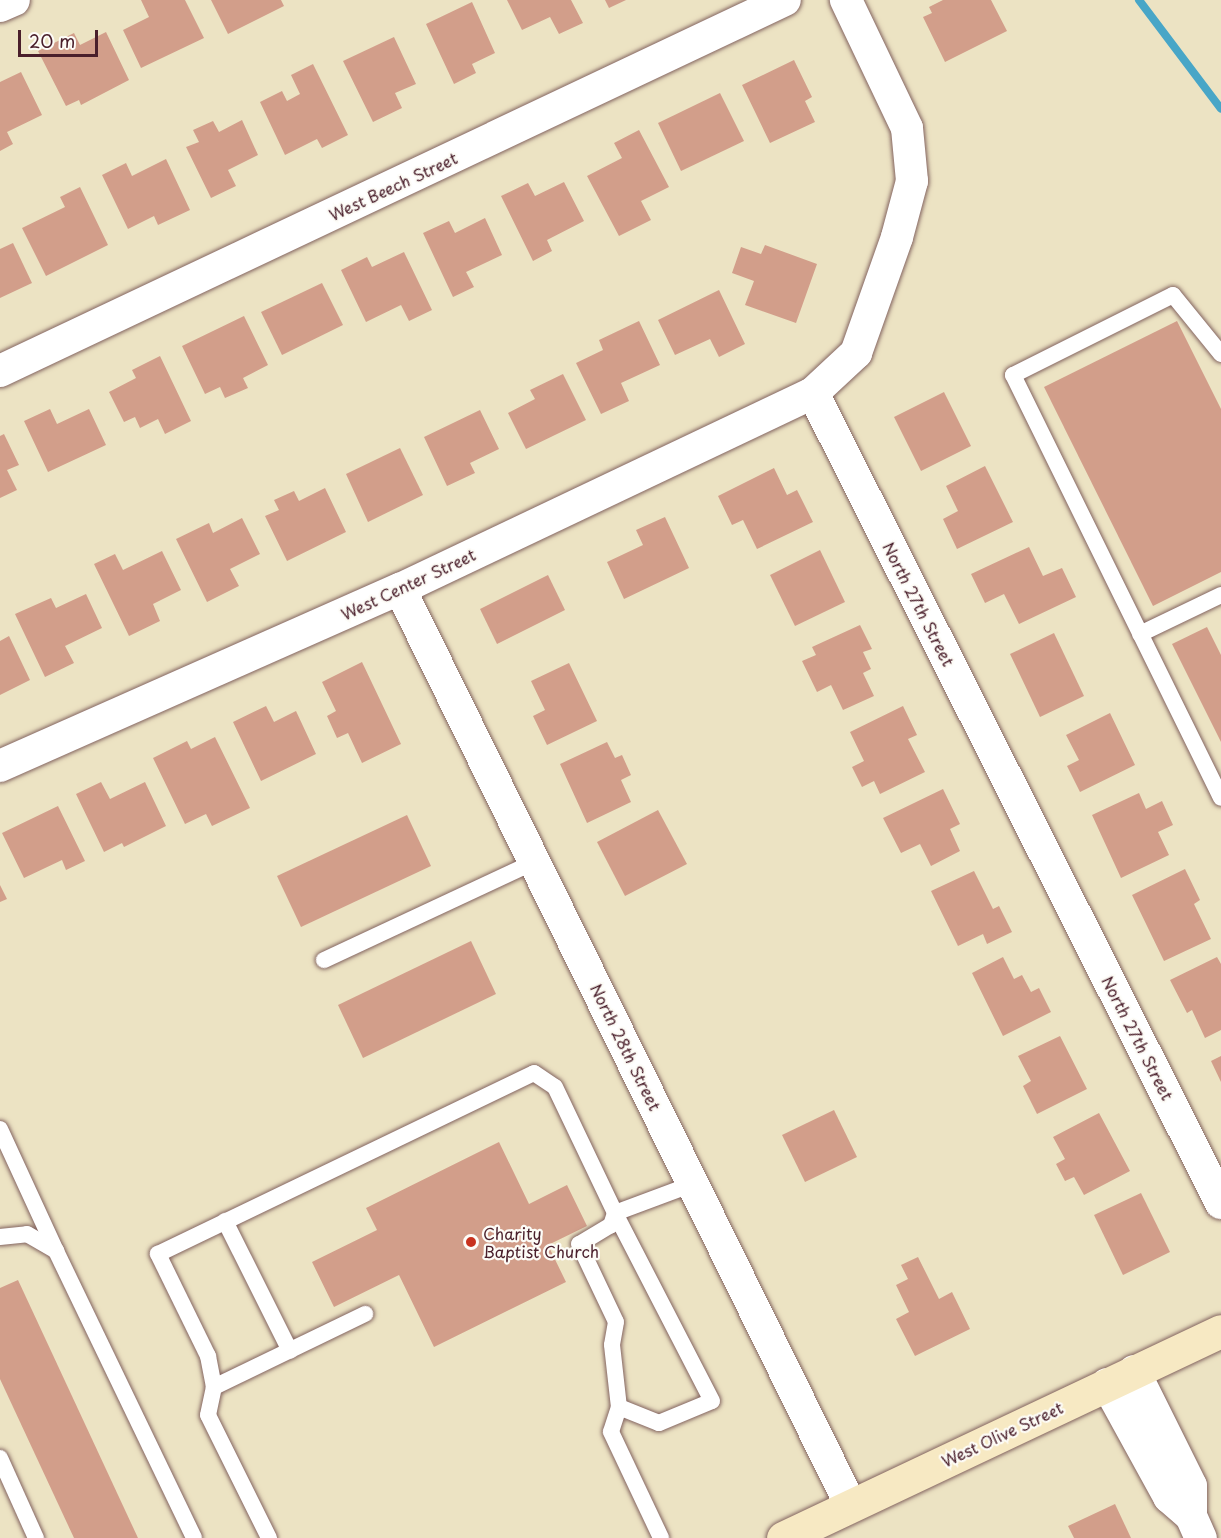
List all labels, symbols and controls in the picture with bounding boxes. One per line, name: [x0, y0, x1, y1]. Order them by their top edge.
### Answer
scale bar: [21, 18, 100, 56]
text: 20 m: [29, 27, 75, 54]
street label: West Beech Street: [325, 148, 461, 224]
street label: North 27th Street: [879, 538, 959, 670]
street label: West Center Street: [337, 544, 479, 624]
street label: North 27th Street: [1098, 972, 1178, 1104]
street label: North 28th Street: [587, 980, 665, 1114]
place label: Charity Baptist Church: [483, 1223, 600, 1261]
marker: Charity Baptist Church: [464, 1235, 478, 1249]
street label: West Olive Street: [937, 1397, 1067, 1471]

